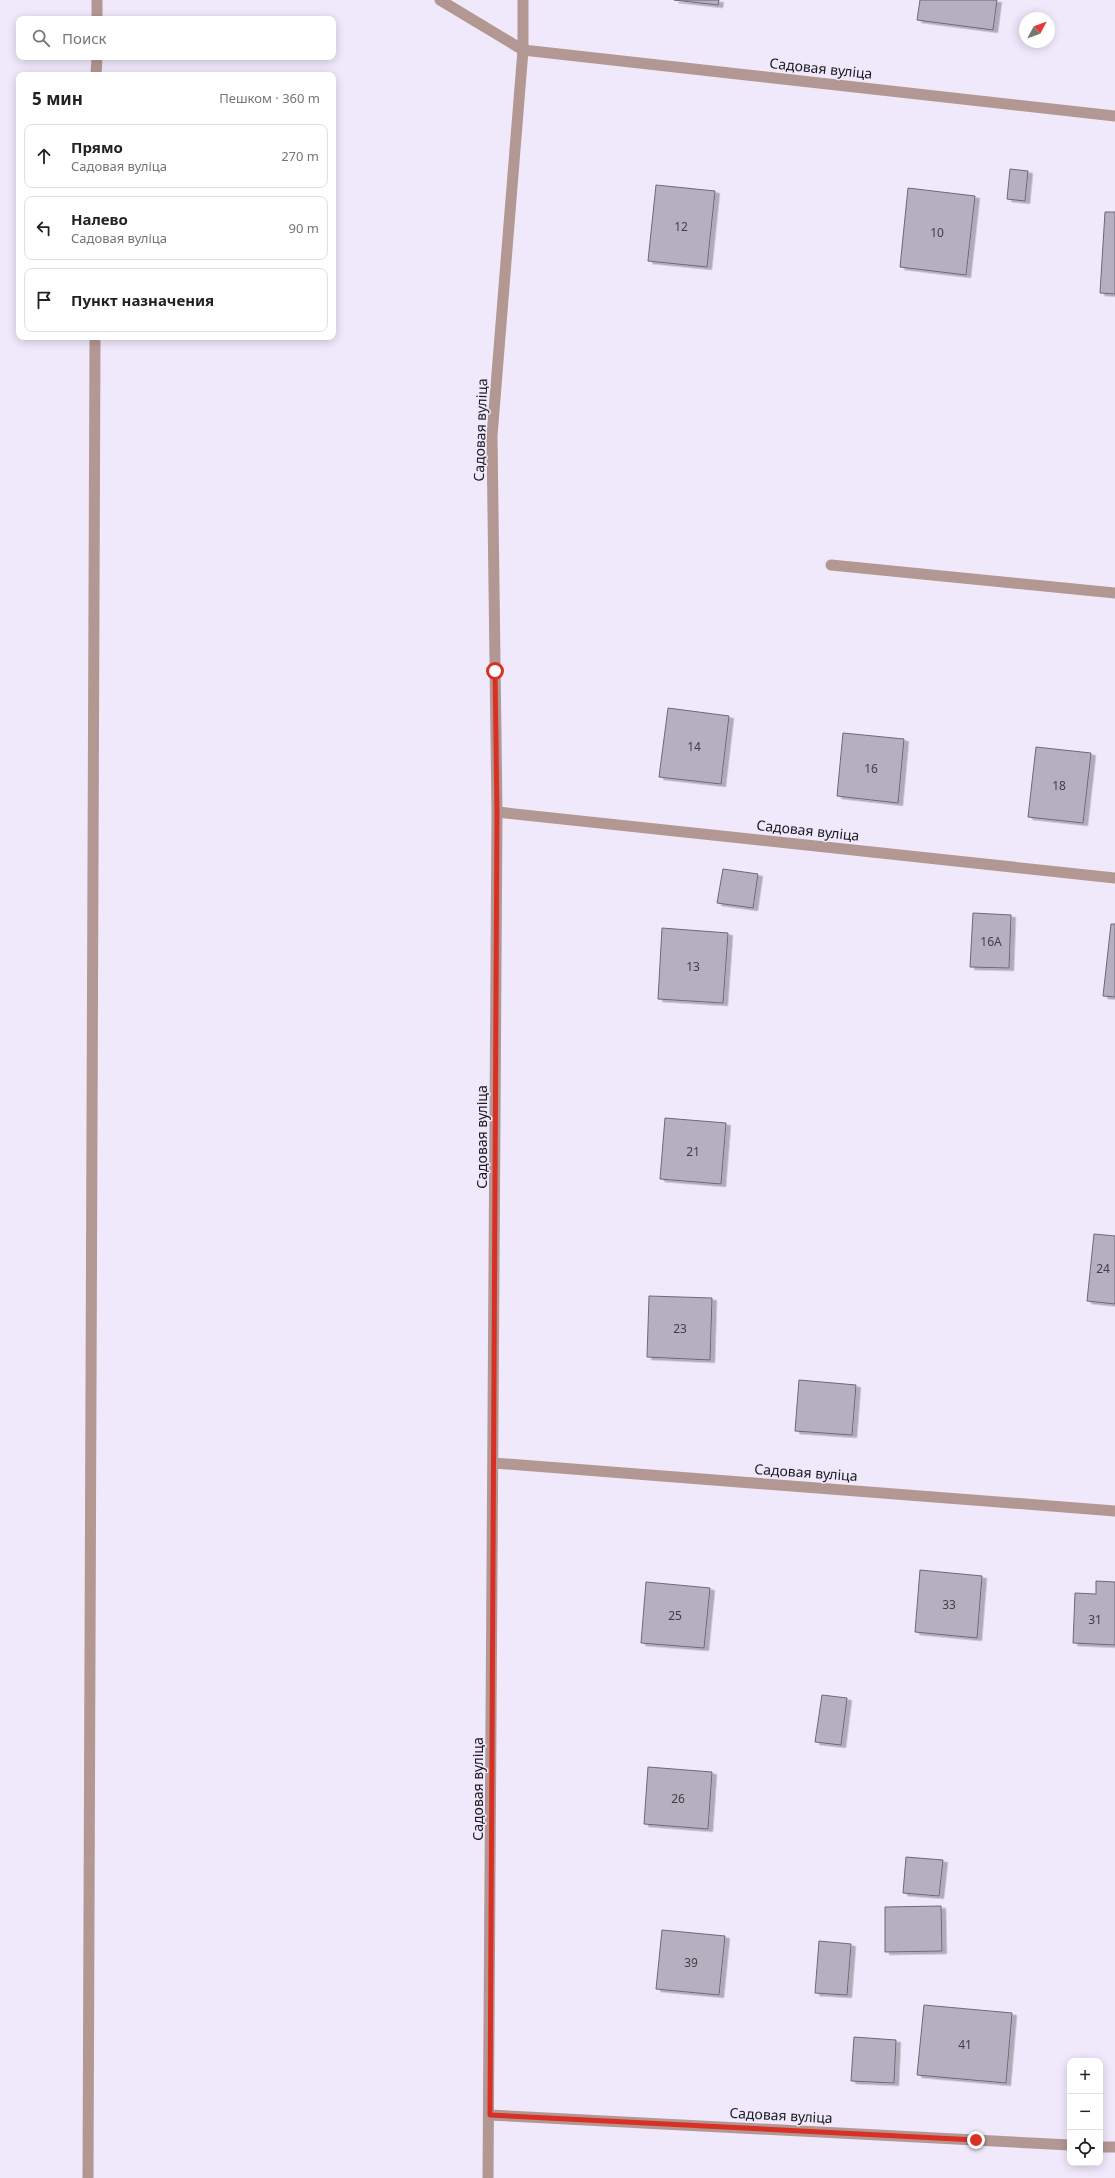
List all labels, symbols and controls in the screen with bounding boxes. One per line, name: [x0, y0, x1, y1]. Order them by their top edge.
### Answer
north arrow: [1019, 12, 1055, 48]
search box: [16, 16, 336, 60]
icon: search: [30, 27, 52, 49]
text: Поиск: [62, 28, 107, 48]
street label: Садовая вуліца: [769, 53, 873, 83]
text: 5 мин: [32, 87, 83, 110]
text: Пешком · 360 m: [219, 89, 320, 107]
text: Прямо: [71, 137, 123, 157]
icon: ahead: [33, 145, 55, 167]
text: 270 m: [281, 147, 319, 165]
text: Садовая вуліца: [71, 157, 167, 175]
text: Налево: [71, 209, 128, 229]
icon: left: [33, 217, 55, 239]
house number: 12: [674, 218, 688, 235]
text: 90 m: [289, 219, 319, 237]
house number: 10: [930, 224, 944, 241]
text: Садовая вуліца: [71, 229, 167, 247]
icon: arrive: [33, 289, 55, 311]
text: Пункт назначения: [71, 290, 214, 310]
street label: Садовая вуліца: [469, 378, 491, 482]
route start: [486, 662, 504, 680]
house number: 14: [687, 738, 701, 755]
house number: 16: [864, 760, 878, 777]
house number: 18: [1052, 777, 1066, 794]
street label: Садовая вуліца: [756, 815, 860, 845]
house number: 16А: [980, 933, 1002, 950]
house number: 13: [686, 958, 700, 975]
street label: Садовая вуліца: [472, 1085, 491, 1189]
house number: 21: [686, 1143, 700, 1160]
house number: 24: [1096, 1260, 1110, 1277]
house number: 23: [673, 1320, 687, 1337]
street label: Садовая вуліца: [754, 1459, 858, 1485]
house number: 33: [942, 1596, 956, 1613]
house number: 25: [668, 1607, 682, 1624]
house number: 31: [1088, 1611, 1102, 1628]
street label: Садовая вуліца: [468, 1737, 487, 1841]
house number: 26: [671, 1790, 685, 1807]
house number: 39: [684, 1954, 698, 1971]
house number: 41: [958, 2036, 972, 2053]
map controls: [1067, 2058, 1103, 2166]
button: +: [1067, 2058, 1103, 2094]
button: −: [1067, 2094, 1103, 2130]
street label: Садовая вуліца: [729, 2103, 833, 2127]
button: locate: [1067, 2130, 1103, 2166]
route end: [967, 2131, 985, 2149]

